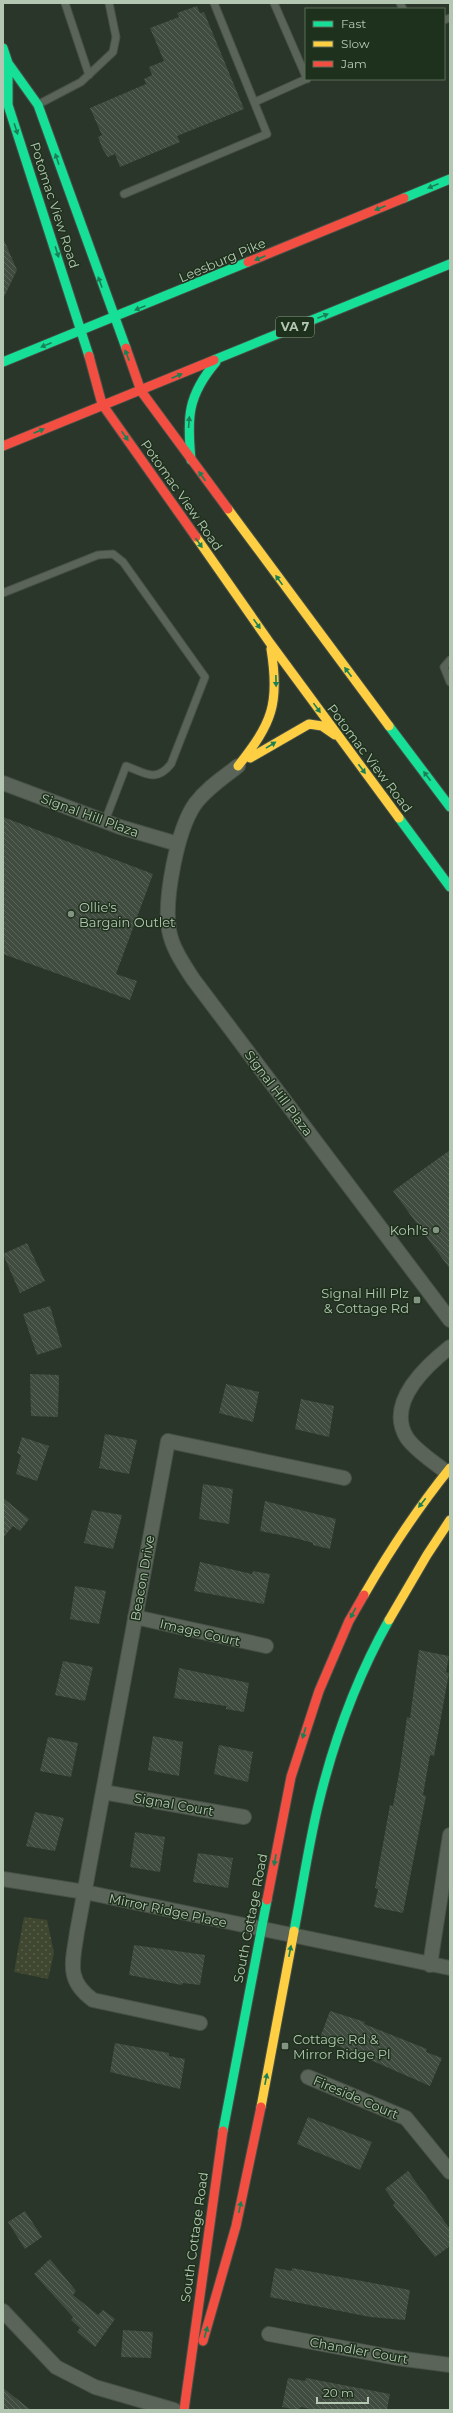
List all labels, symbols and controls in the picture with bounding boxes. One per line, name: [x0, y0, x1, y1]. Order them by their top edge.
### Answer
legend: [305, 8, 445, 80]
text: Fast: [341, 16, 366, 31]
text: Slow: [341, 36, 370, 51]
text: Jam: [340, 56, 367, 71]
one-way arrow: [13, 123, 19, 135]
street label: Potomac View Road: [27, 140, 83, 270]
one-way arrow: [54, 153, 60, 165]
one-way arrow: [428, 183, 439, 189]
one-way arrow: [375, 205, 386, 211]
street label: Leesburg Pike: [176, 234, 268, 285]
one-way arrow: [54, 247, 60, 259]
one-way arrow: [255, 255, 266, 261]
one-way arrow: [97, 276, 103, 288]
one-way arrow: [134, 304, 146, 311]
one-way arrow: [318, 313, 329, 319]
road number: VA 7: [276, 317, 314, 337]
one-way arrow: [40, 343, 52, 349]
one-way arrow: [124, 348, 130, 360]
one-way arrow: [172, 373, 183, 379]
one-way arrow: [185, 416, 192, 428]
one-way arrow: [33, 428, 45, 434]
one-way arrow: [121, 431, 129, 441]
street label: Potomac View Road: [138, 437, 226, 553]
one-way arrow: [198, 470, 206, 481]
one-way arrow: [195, 537, 203, 548]
one-way arrow: [275, 575, 284, 586]
one-way arrow: [253, 619, 261, 629]
one-way arrow: [344, 667, 352, 677]
one-way arrow: [273, 675, 279, 688]
street label: Potomac View Road: [324, 701, 416, 815]
one-way arrow: [313, 703, 322, 714]
one-way arrow: [266, 741, 276, 749]
one-way arrow: [358, 764, 366, 774]
one-way arrow: [422, 770, 431, 781]
street label: Signal Hill Plaza: [39, 790, 141, 840]
place label: Ollie's Bargain Outlet: [79, 899, 175, 930]
marker: Ollie's Bargain Outlet: [66, 909, 76, 919]
street label: Signal Hill Plaza: [242, 1047, 316, 1139]
place label: Kohl's: [390, 1222, 428, 1238]
marker: Kohl's: [431, 1225, 441, 1235]
place label: Signal Hill Plz & Cottage Rd: [321, 1285, 409, 1316]
marker: Signal Hill Plz & Cottage Rd: [412, 1295, 422, 1305]
one-way arrow: [418, 1497, 426, 1508]
street label: Beacon Drive: [127, 1534, 157, 1622]
one-way arrow: [350, 1607, 357, 1619]
street label: Image Court: [158, 1615, 242, 1649]
one-way arrow: [301, 1728, 307, 1740]
street label: Signal Court: [133, 1789, 215, 1819]
street label: South Cottage Road: [230, 1852, 270, 1984]
one-way arrow: [271, 1854, 277, 1866]
street label: Mirror Ridge Place: [108, 1890, 229, 1930]
one-way arrow: [288, 1945, 294, 1958]
place label: Cottage Rd & Mirror Ridge Pl: [293, 2031, 391, 2062]
marker: Cottage Rd & Mirror Ridge Pl: [280, 2041, 290, 2051]
street label: Fireside Court: [311, 2072, 401, 2122]
one-way arrow: [264, 2073, 270, 2085]
street label: South Cottage Road: [177, 2171, 211, 2303]
one-way arrow: [237, 2200, 243, 2213]
one-way arrow: [203, 2326, 209, 2338]
street label: Chandler Court: [308, 2333, 410, 2367]
scale bar: [317, 2379, 368, 2405]
text: 20 m: [323, 2385, 354, 2400]

